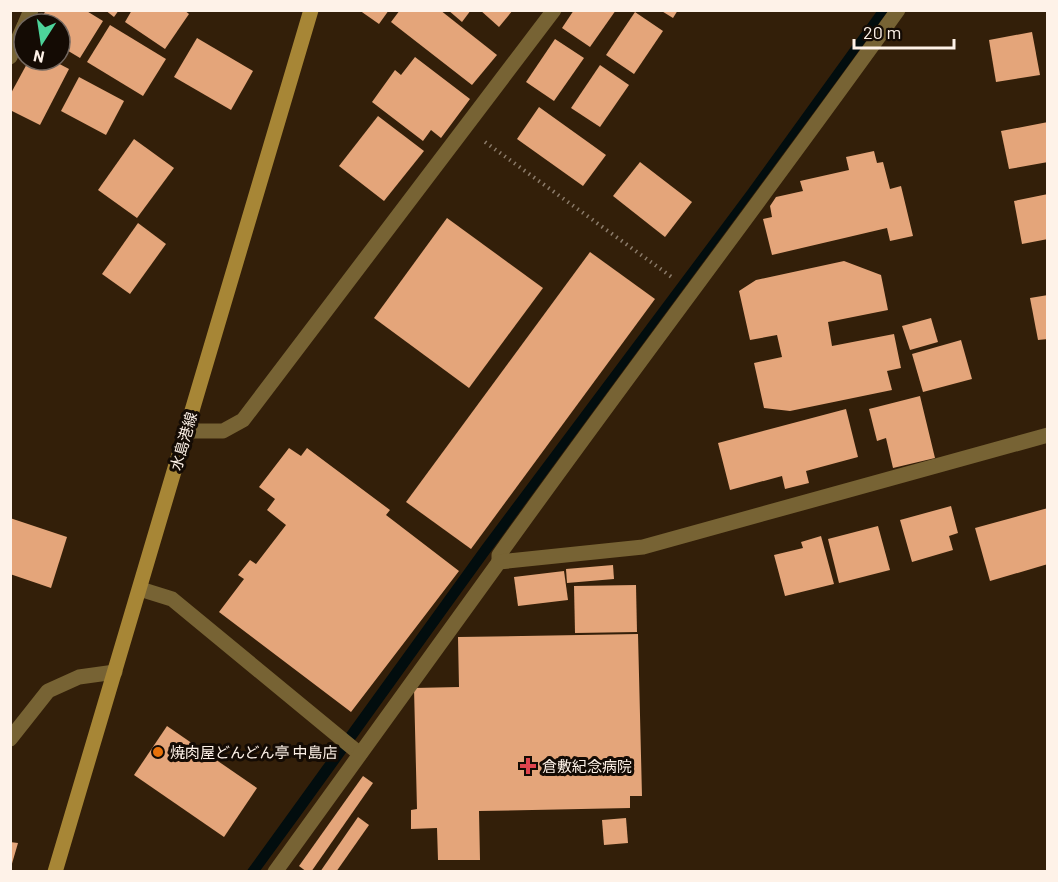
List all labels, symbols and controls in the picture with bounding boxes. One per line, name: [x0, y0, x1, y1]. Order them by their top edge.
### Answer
north arrow: [12, 12, 72, 72]
scale bar: [854, 12, 954, 50]
text: 20 m: [863, 21, 901, 43]
text: N: [32, 47, 46, 68]
street label: 水島港線: [166, 410, 200, 472]
place label: 焼肉屋どんどん亭 中島店: [170, 743, 338, 761]
marker: 焼肉屋どんどん亭 中島店: [151, 745, 165, 759]
marker: 倉敷紀念病院: [519, 757, 537, 775]
place label: 倉敷紀念病院: [542, 757, 632, 775]

